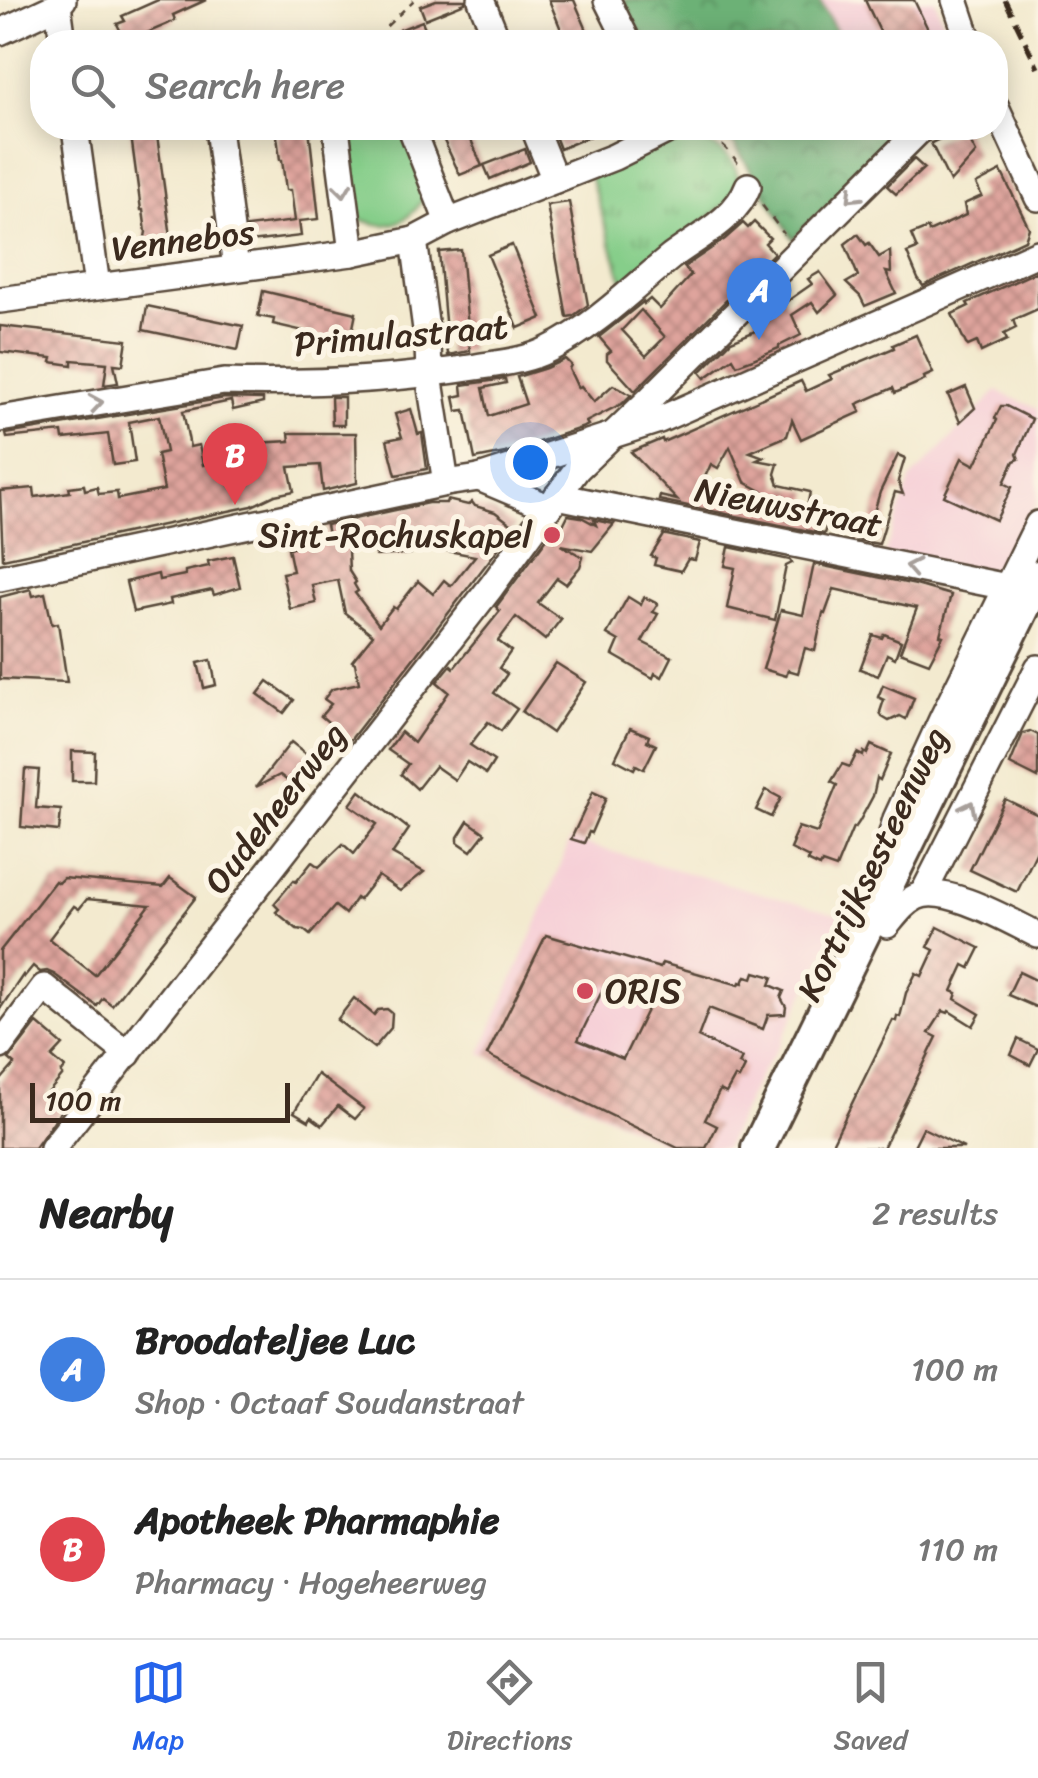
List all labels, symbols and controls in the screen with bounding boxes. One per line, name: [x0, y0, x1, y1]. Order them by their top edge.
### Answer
search box: [30, 30, 1008, 140]
text: Search here: [145, 52, 345, 119]
icon: search: [65, 58, 120, 113]
one-way arrow: [332, 182, 353, 199]
one-way arrow: [847, 185, 865, 203]
street label: Vennebos: [108, 200, 259, 280]
pin: A: [726, 258, 792, 340]
street label: Primulastraat: [291, 295, 511, 375]
one-way arrow: [88, 393, 104, 414]
pin: B: [202, 422, 268, 505]
your location: [505, 437, 556, 488]
street label: Nieuwstraat: [690, 458, 888, 556]
place label: Sint-Rochuskapel: [258, 504, 533, 566]
marker: Sint-Rochuskapel: [541, 524, 563, 546]
one-way arrow: [904, 557, 920, 578]
street label: Oudeheerweg: [187, 708, 363, 908]
street label: Kortrijksesteenweg: [779, 716, 965, 1012]
one-way arrow: [957, 800, 977, 818]
place label: ORIS: [605, 960, 682, 1022]
marker: ORIS: [574, 980, 596, 1002]
text: 100 m: [45, 1076, 121, 1125]
scale bar: [30, 1078, 290, 1122]
text: Nearby: [40, 1176, 173, 1250]
text: 2 results: [872, 1185, 998, 1242]
text: Broodateljee Luc: [135, 1307, 415, 1374]
text: A: [62, 1341, 83, 1398]
text: 100 m: [911, 1341, 998, 1398]
text: Shop · Octaaf Soudanstraat: [135, 1374, 524, 1431]
text: Apotheek Pharmaphie: [135, 1487, 500, 1554]
text: B: [62, 1521, 83, 1578]
text: 110 m: [917, 1521, 998, 1578]
text: Pharmacy · Hogeheerweg: [135, 1554, 487, 1611]
tab: Map: [131, 1655, 186, 1764]
tab: Directions: [447, 1655, 572, 1764]
tab: Saved: [834, 1655, 907, 1764]

